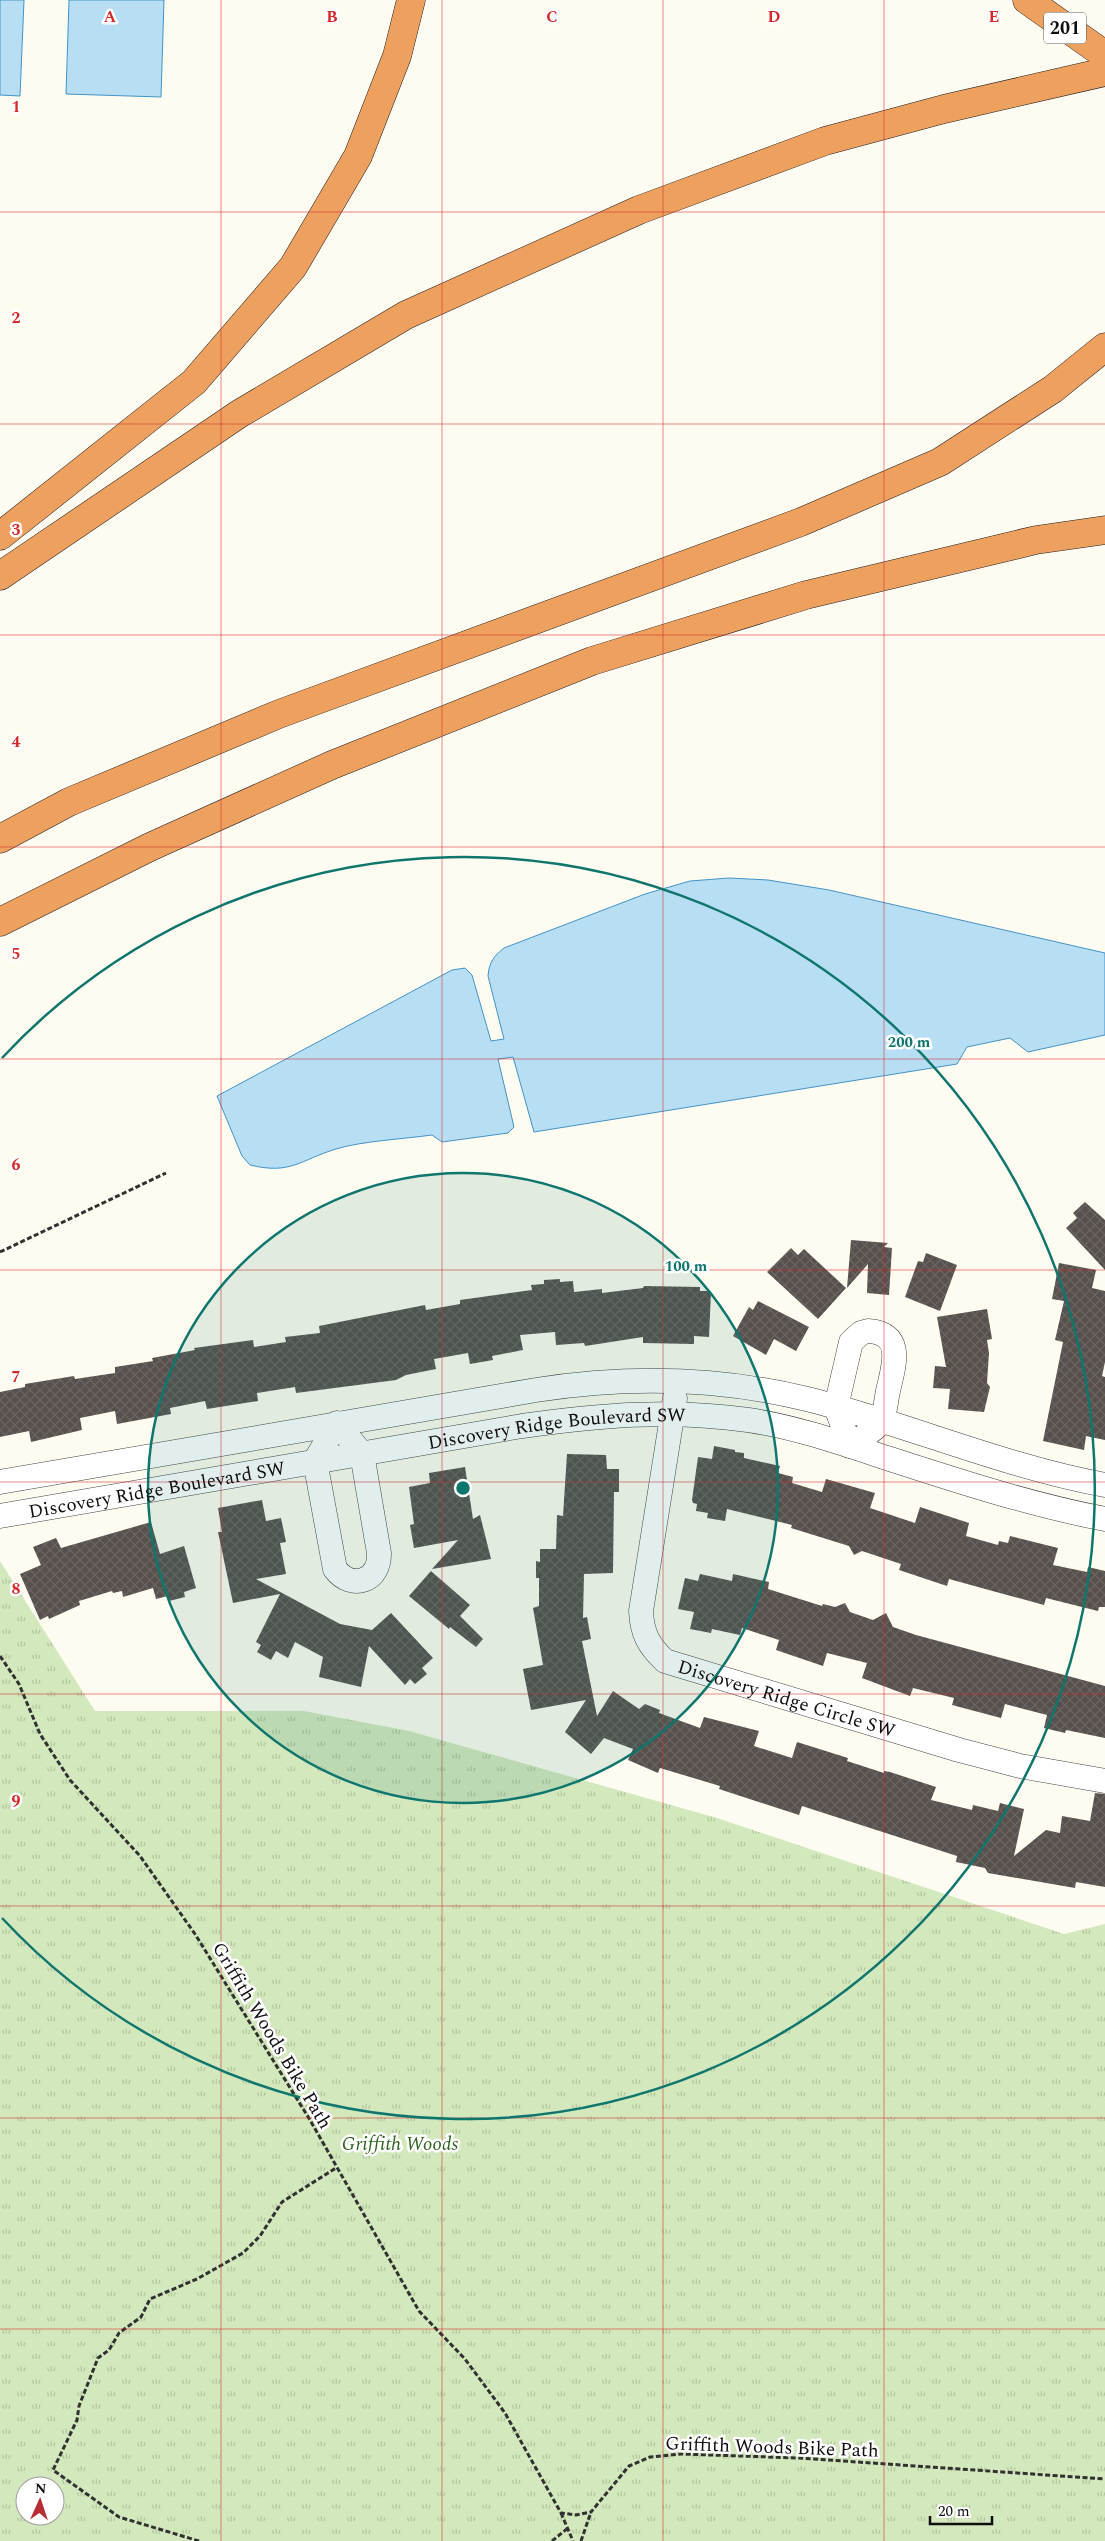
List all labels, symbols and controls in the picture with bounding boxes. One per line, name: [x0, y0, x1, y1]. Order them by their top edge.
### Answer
text: A: [104, 5, 117, 29]
text: B: [326, 5, 338, 29]
text: C: [546, 5, 558, 29]
text: D: [768, 5, 781, 29]
text: E: [989, 5, 999, 29]
road number: 201: [1044, 12, 1086, 44]
text: 1: [12, 95, 20, 119]
text: 2: [12, 306, 21, 330]
text: 3: [12, 518, 21, 542]
text: 4: [12, 730, 21, 754]
text: 5: [12, 942, 20, 966]
text: 200 m: [888, 1031, 931, 1054]
text: 6: [12, 1153, 21, 1177]
text: 100 m: [665, 1255, 708, 1278]
text: 7: [12, 1365, 21, 1389]
street label: Discovery Ridge Boulevard SW: [426, 1401, 686, 1458]
street label: Discovery Ridge Boulevard SW: [26, 1454, 288, 1527]
centre of rings: [454, 1479, 472, 1497]
text: 8: [12, 1577, 21, 1601]
street label: Discovery Ridge Circle SW: [674, 1653, 899, 1746]
text: 9: [12, 1789, 21, 1813]
street label: Griffith Woods Bike Path: [204, 1937, 339, 2135]
park label: Griffith Woods: [342, 2130, 458, 2159]
street label: Griffith Woods Bike Path: [665, 2429, 879, 2466]
north arrow: [15, 2476, 65, 2526]
text: N: [34, 2478, 47, 2499]
scale bar: [930, 2494, 992, 2526]
text: 20 m: [938, 2500, 970, 2523]

